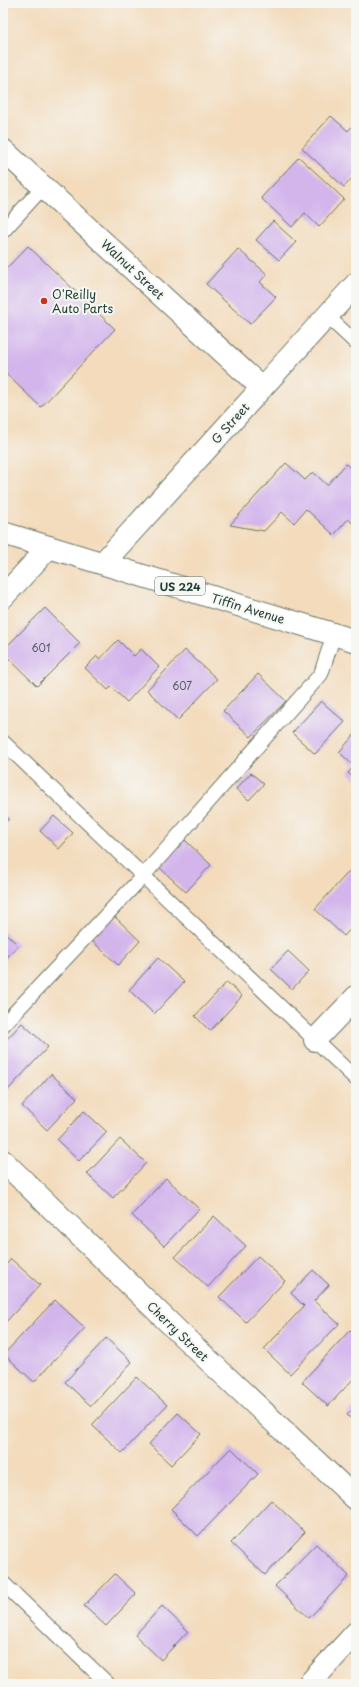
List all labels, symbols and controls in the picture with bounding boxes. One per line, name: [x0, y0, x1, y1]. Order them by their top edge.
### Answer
street label: Walnut Street: [97, 235, 169, 303]
place label: O'Reilly Auto Parts: [52, 285, 113, 317]
marker: O'Reilly Auto Parts: [39, 296, 49, 306]
street label: G Street: [207, 399, 253, 447]
road number: US 224: [155, 577, 205, 595]
street label: Tiffin Avenue: [209, 588, 287, 628]
house number: 601: [32, 640, 50, 655]
house number: 607: [172, 678, 192, 693]
street label: Cherry Street: [143, 1297, 213, 1365]

